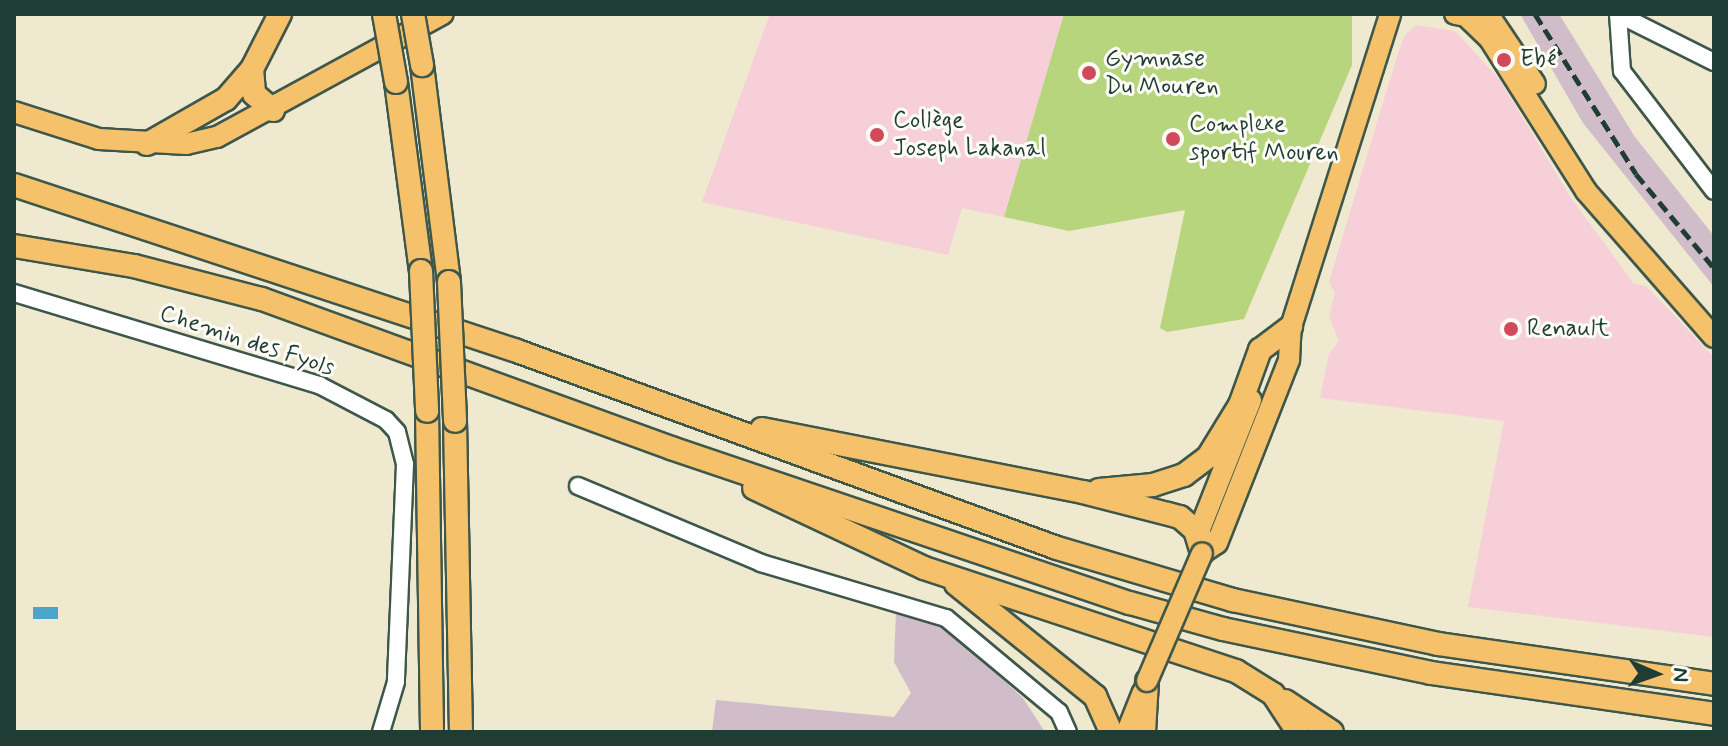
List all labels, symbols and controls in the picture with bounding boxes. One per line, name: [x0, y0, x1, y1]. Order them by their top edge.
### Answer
place label: Gymnase Du Mouren: [1105, 45, 1218, 101]
place label: Ebé: [1520, 46, 1557, 74]
marker: Ebé: [1495, 51, 1513, 69]
marker: Gymnase Du Mouren: [1080, 64, 1098, 82]
place label: Collège Joseph Lakanal: [893, 107, 1056, 163]
place label: Complexe sportif Mouren: [1189, 111, 1343, 167]
marker: Collège Joseph Lakanal: [868, 126, 886, 144]
marker: Complexe sportif Mouren: [1164, 130, 1182, 148]
street label: Chemin des Fyols: [156, 299, 338, 383]
place label: Renault: [1527, 315, 1609, 343]
marker: Renault: [1502, 320, 1520, 338]
north arrow: [1616, 634, 1696, 714]
text: N: [1666, 667, 1694, 683]

